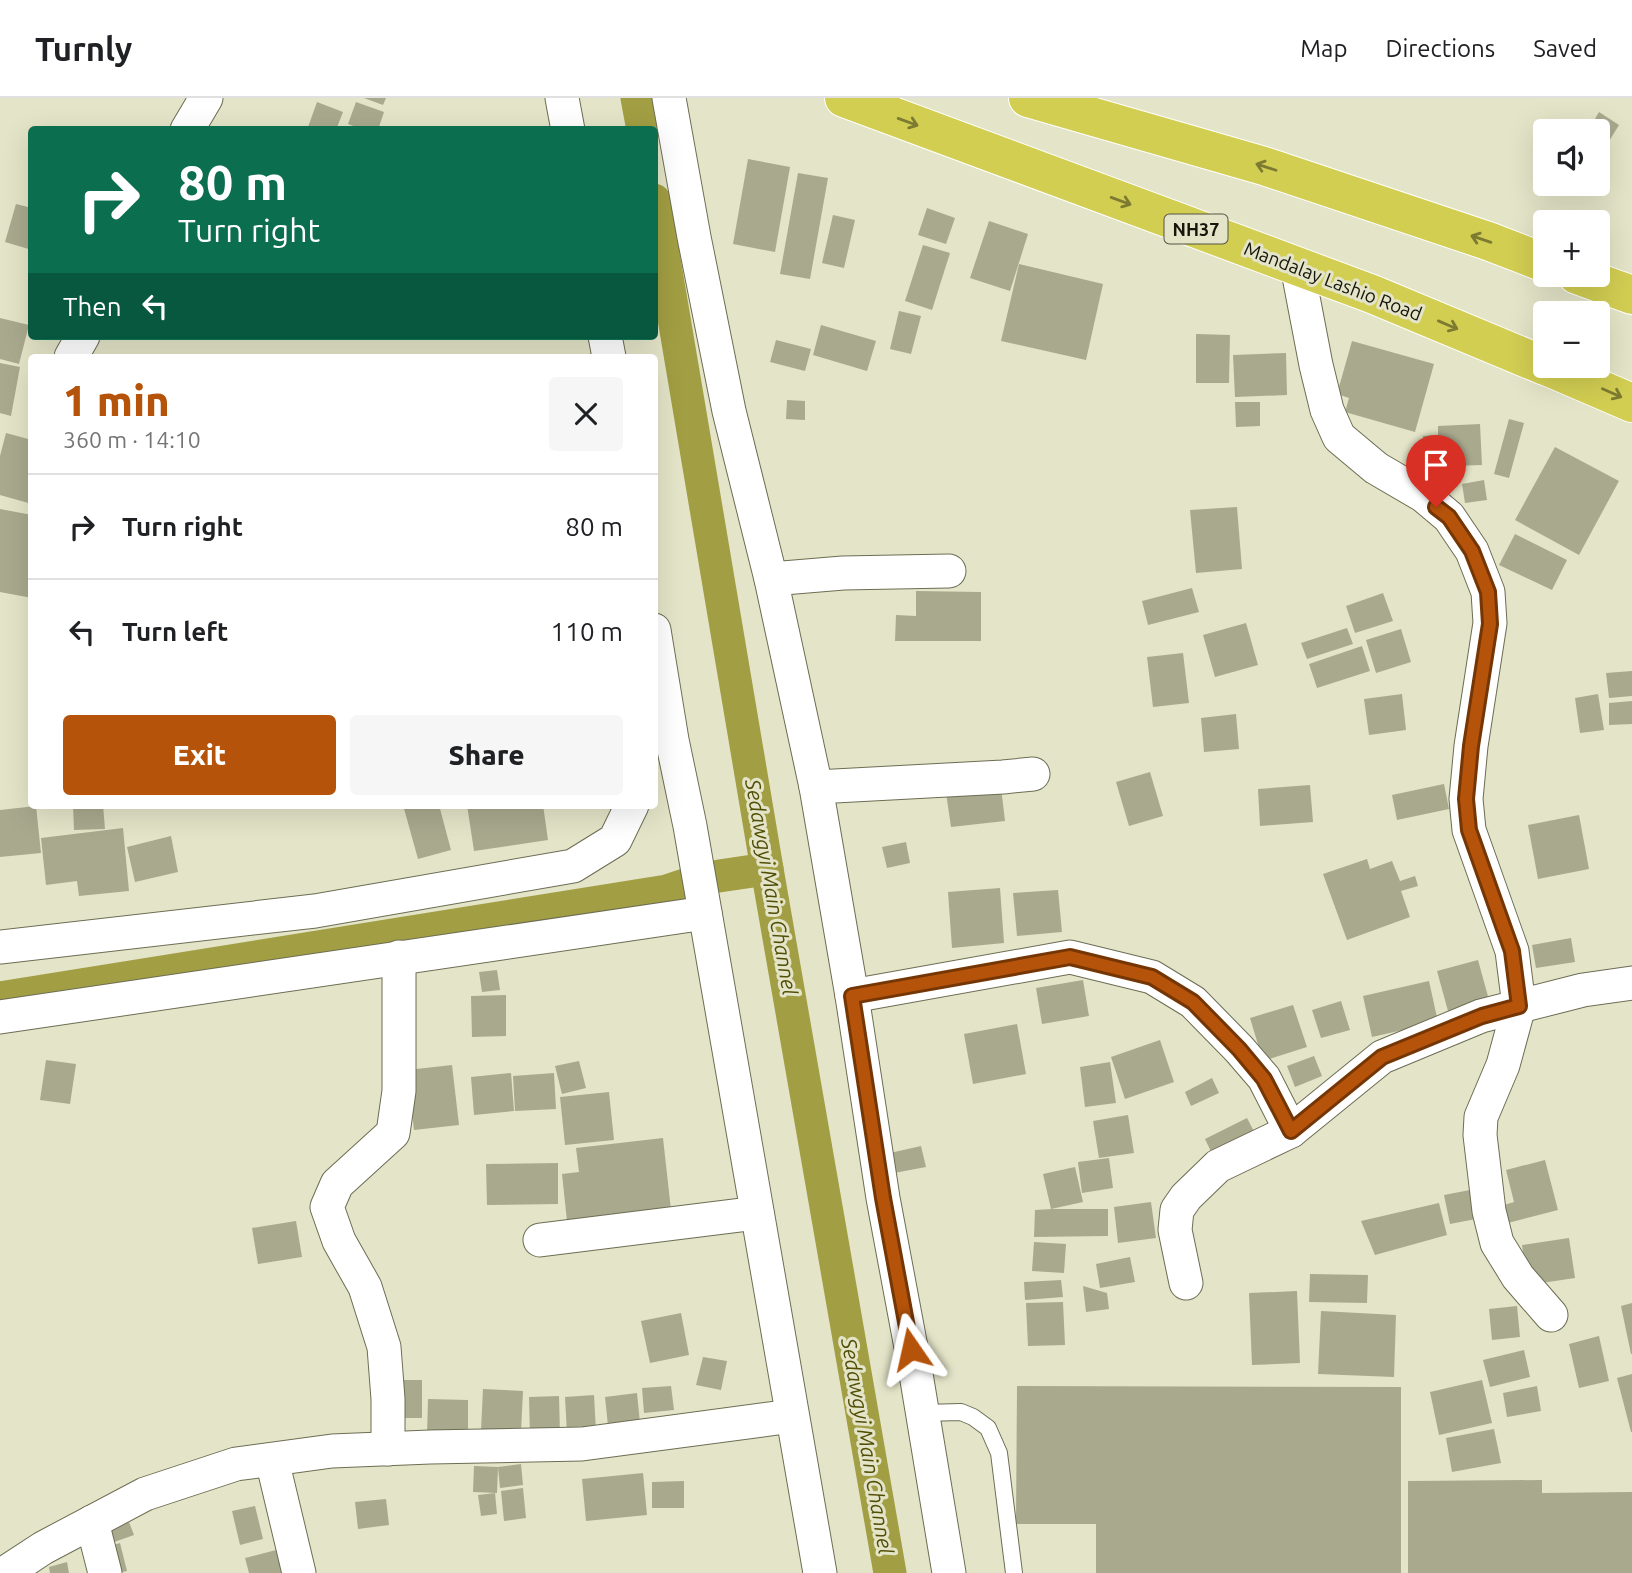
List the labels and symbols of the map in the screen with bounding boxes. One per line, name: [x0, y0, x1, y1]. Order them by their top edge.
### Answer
one-way arrow: [896, 117, 918, 129]
one-way arrow: [1255, 159, 1277, 172]
one-way arrow: [1109, 196, 1131, 208]
road number: NH37: [1164, 214, 1228, 244]
one-way arrow: [1471, 232, 1493, 244]
street label: Mandalay Lashio Road: [1241, 237, 1425, 325]
one-way arrow: [1437, 319, 1458, 332]
one-way arrow: [1601, 387, 1622, 400]
pin: [1406, 435, 1466, 507]
water label: Sedawgyi Main Channel: [741, 776, 803, 997]
position arrow: [874, 1312, 948, 1386]
water label: Sedawgyi Main Channel: [837, 1335, 899, 1556]

